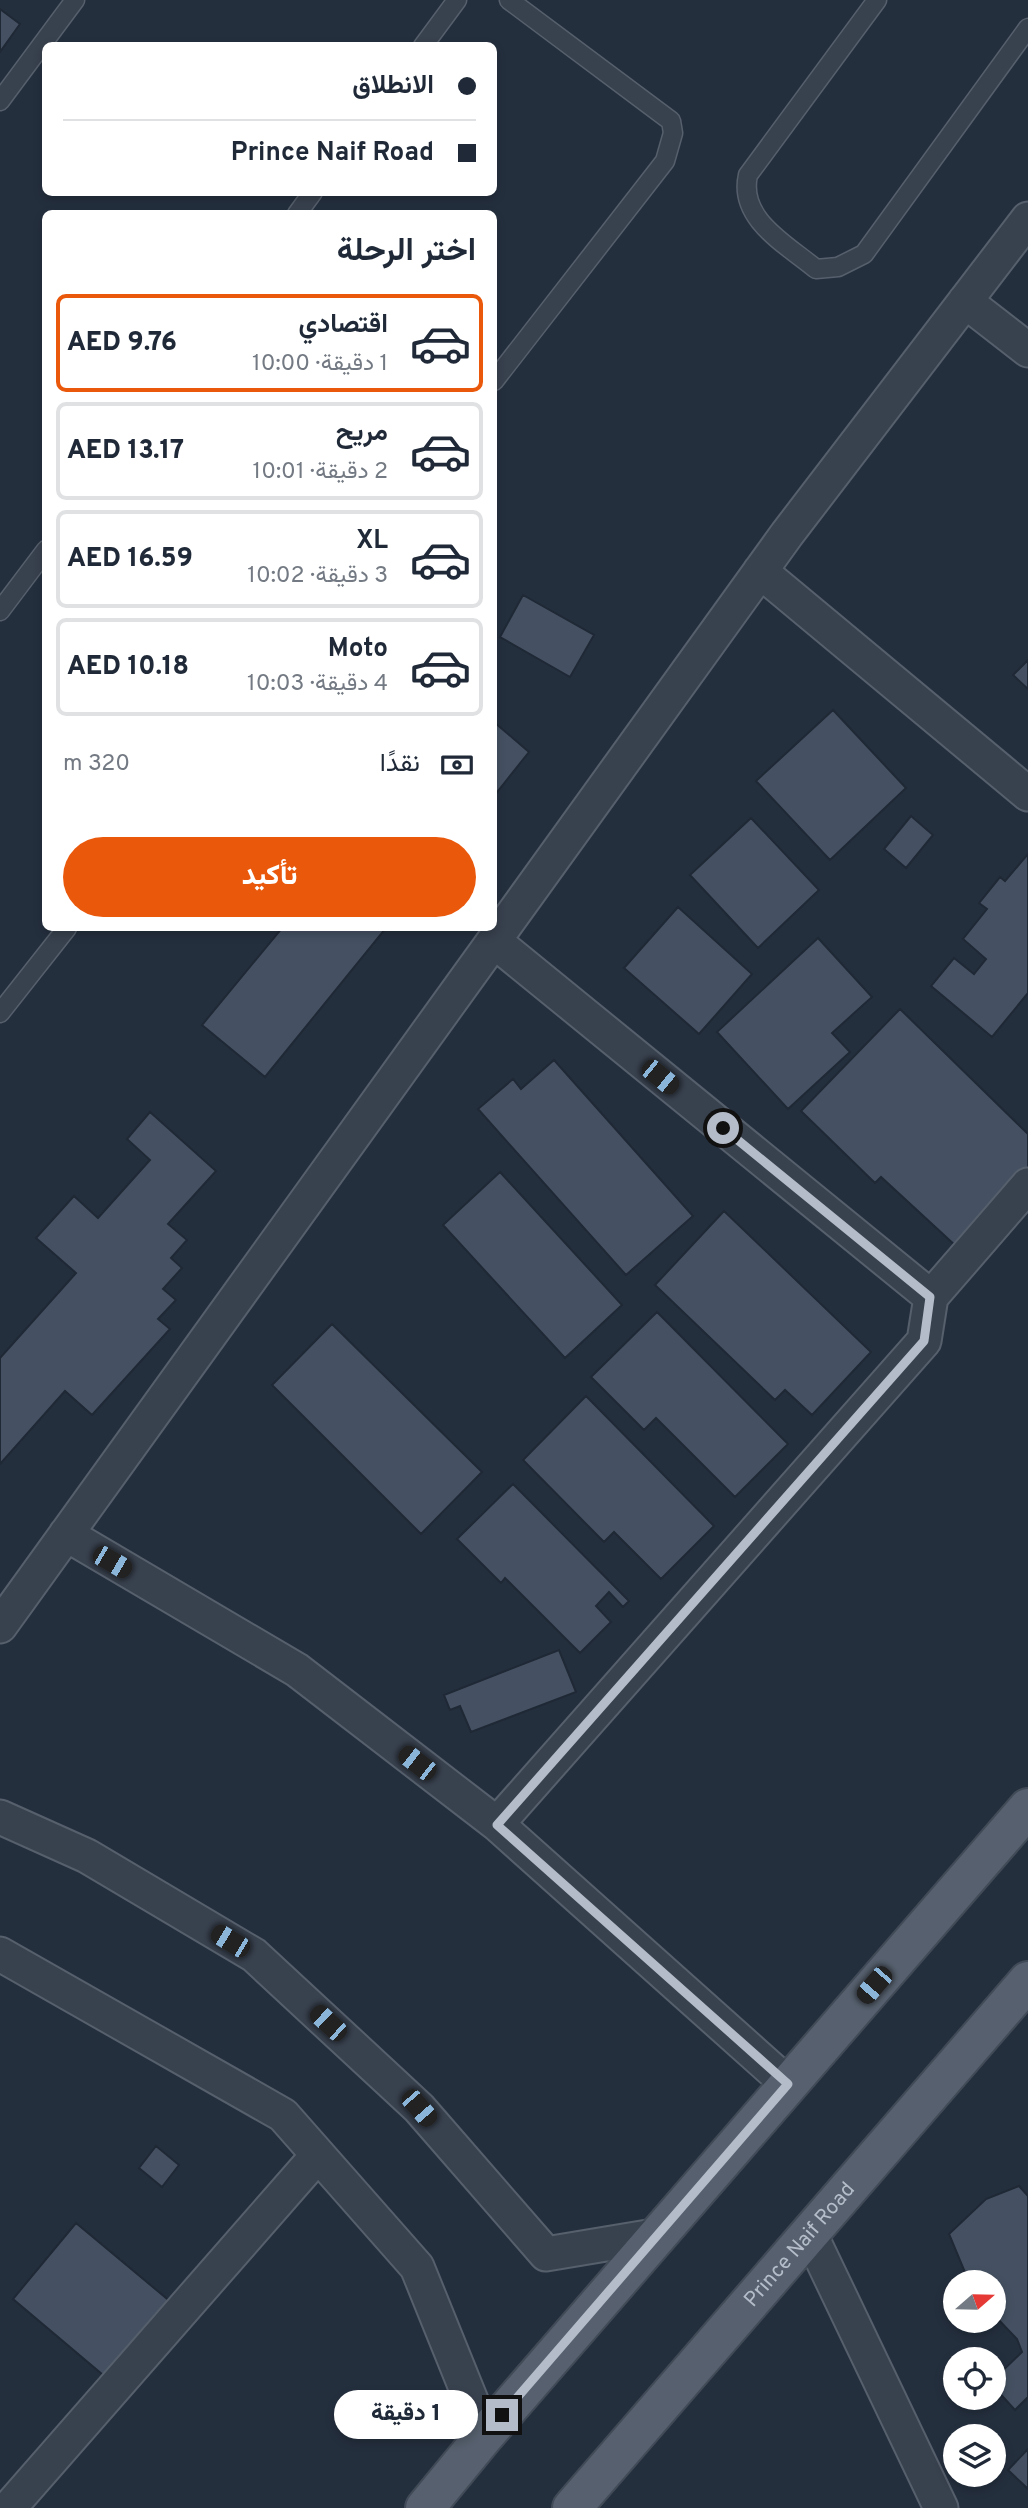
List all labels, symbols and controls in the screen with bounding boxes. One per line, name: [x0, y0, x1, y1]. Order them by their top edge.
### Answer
text: الانطلاق: [352, 70, 434, 103]
text: Prince Naif Road: [231, 137, 434, 170]
text: اختر الرحلة: [337, 232, 476, 272]
text: اقتصادي: [299, 309, 388, 342]
icon: car: [409, 312, 472, 375]
text: AED 9.76: [67, 327, 177, 360]
text: 1 دقيقة · 10:00: [252, 350, 388, 379]
text: مريح: [336, 417, 388, 450]
icon: car: [409, 420, 472, 483]
text: AED 13.17: [67, 435, 184, 468]
text: 2 دقيقة · 10:01: [253, 458, 388, 487]
text: XL: [356, 525, 388, 558]
icon: car: [409, 528, 472, 591]
text: AED 16.59: [67, 543, 193, 576]
text: 3 دقيقة · 10:02: [247, 562, 388, 591]
text: Moto: [328, 633, 388, 666]
icon: car: [409, 636, 472, 699]
text: AED 10.18: [67, 651, 189, 684]
text: 4 دقيقة · 10:03: [247, 670, 388, 699]
icon: cash: [438, 746, 476, 784]
text: نقدًا: [380, 748, 420, 781]
text: 320 m: [63, 750, 130, 779]
button: تأكيد: [63, 837, 476, 917]
car: [638, 1056, 683, 1098]
route start: [707, 1112, 739, 1144]
car: [89, 1542, 136, 1582]
car: [394, 1742, 441, 1784]
car: [207, 1921, 254, 1961]
car: [853, 1962, 896, 2008]
car: [306, 2001, 351, 2045]
car: [398, 2085, 441, 2131]
street label: Prince Naif Road: [738, 2177, 861, 2313]
north arrow: [943, 2270, 1006, 2333]
map controls: [943, 2270, 1006, 2487]
button: locate: [943, 2347, 1006, 2410]
callout: 1 دقيقة: [334, 2390, 477, 2440]
route end: [486, 2399, 518, 2431]
text: 1 دقيقة: [371, 2400, 441, 2429]
button: layers: [943, 2424, 1006, 2487]

